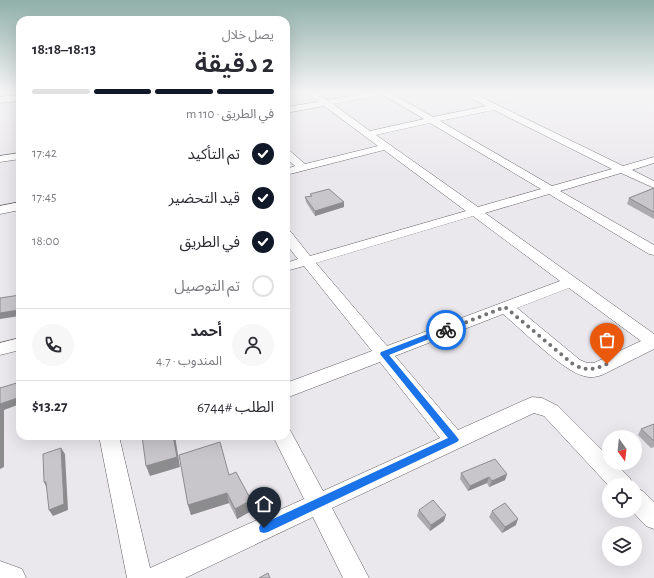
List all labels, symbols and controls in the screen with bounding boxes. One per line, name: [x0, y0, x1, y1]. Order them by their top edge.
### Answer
text: يصل خلال: [222, 29, 274, 42]
text: 18:13–18:18: [32, 42, 96, 57]
text: 2 دقيقة: [195, 51, 274, 77]
text: في الطريق · 110 m: [186, 108, 274, 121]
icon: check: [252, 143, 274, 165]
text: 17:42: [32, 147, 57, 160]
text: تم التأكيد: [187, 147, 240, 162]
icon: check: [252, 187, 274, 209]
text: 17:45: [32, 191, 57, 204]
text: قيد التحضير: [169, 191, 240, 206]
icon: check: [252, 231, 274, 253]
text: 18:00: [32, 235, 59, 248]
text: في الطريق: [180, 235, 240, 250]
text: تم التوصيل: [174, 279, 240, 294]
courier: [426, 310, 466, 350]
icon: bike: [435, 319, 457, 341]
pin: [590, 323, 624, 364]
button: phone: [32, 324, 74, 366]
text: أحمد: [191, 324, 222, 339]
button: person: [232, 324, 274, 366]
icon: bag: [596, 329, 618, 351]
text: المندوب · 4.7: [156, 355, 222, 368]
text: $13.27: [32, 399, 68, 414]
text: الطلب #6744: [197, 400, 274, 415]
north arrow: [602, 430, 642, 470]
map controls: [602, 430, 642, 566]
button: locate: [602, 478, 642, 518]
pin: [247, 487, 281, 528]
icon: home: [253, 493, 275, 515]
button: layers: [602, 526, 642, 566]

